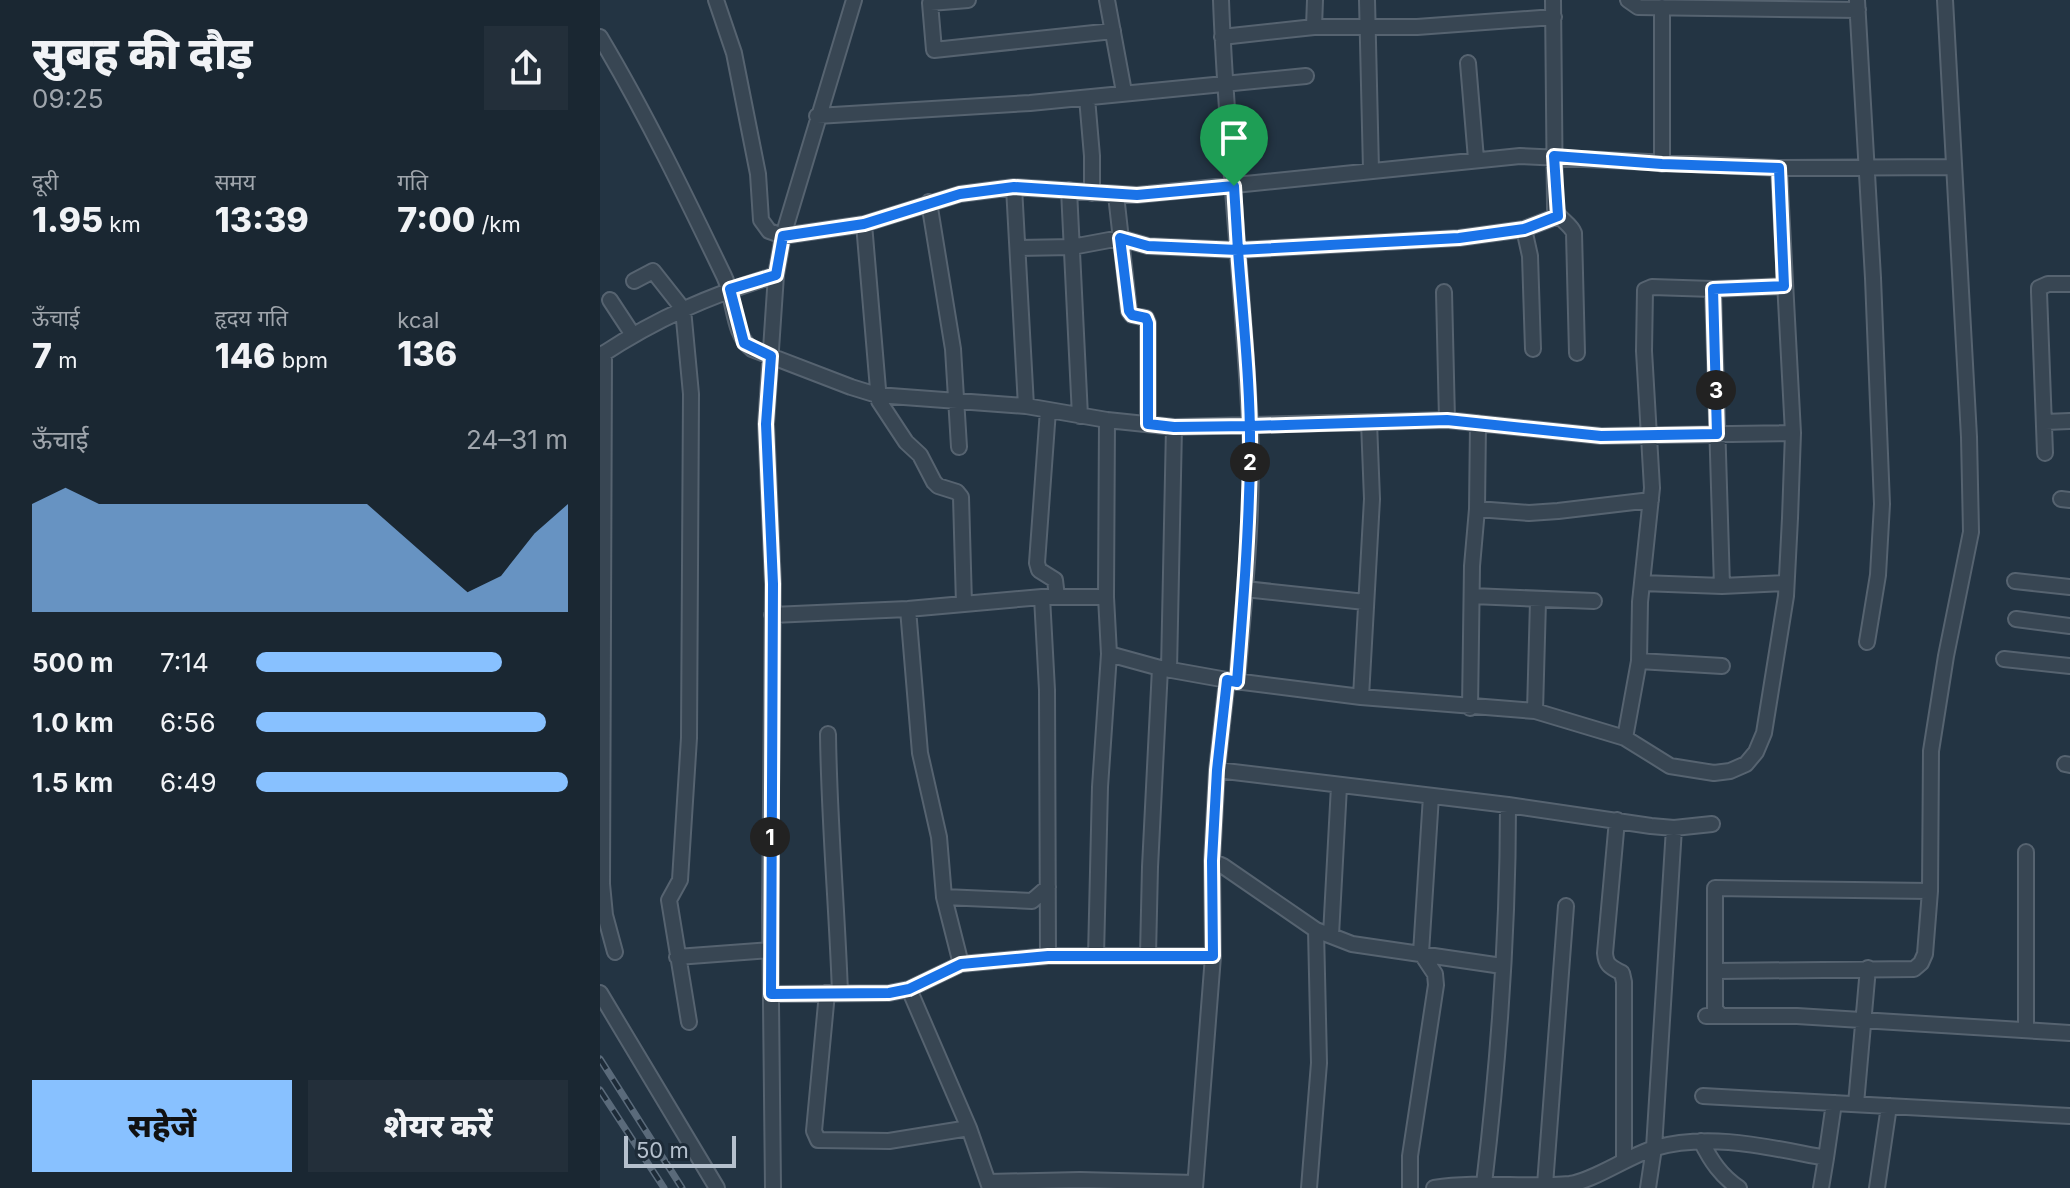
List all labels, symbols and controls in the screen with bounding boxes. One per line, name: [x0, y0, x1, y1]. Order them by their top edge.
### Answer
text: सुबह की दौड़: [32, 26, 253, 80]
button: share: [484, 26, 568, 110]
text: 09:25: [32, 83, 104, 114]
pin: [1200, 104, 1268, 186]
icon: arrive: [1212, 116, 1256, 160]
text: दूरी: [32, 169, 58, 195]
text: समय: [215, 169, 255, 195]
text: गति: [397, 169, 428, 195]
text: 1.95: [32, 199, 103, 240]
text: 13:39: [215, 199, 309, 240]
text: 7:00: [397, 199, 475, 240]
text: km: [103, 211, 141, 237]
text: /km: [475, 211, 521, 237]
text: ऊँचाई: [32, 305, 80, 331]
text: हृदय गति: [215, 305, 288, 331]
text: kcal: [397, 307, 439, 333]
text: 136: [397, 333, 457, 374]
text: 7: [32, 335, 52, 376]
text: 146: [215, 335, 276, 376]
text: m: [52, 347, 77, 373]
text: bpm: [276, 347, 328, 373]
pin: 3: [1696, 370, 1736, 410]
text: 3: [1709, 377, 1723, 403]
text: ऊँचाई: [32, 424, 88, 455]
text: 24–31 m: [466, 424, 568, 455]
pin: 2: [1230, 442, 1270, 482]
text: 2: [1243, 449, 1257, 475]
text: 500 m: [32, 647, 114, 678]
text: 7:14: [160, 647, 209, 678]
text: 1.0 km: [32, 707, 114, 738]
text: 6:56: [160, 707, 216, 738]
text: 1.5 km: [32, 767, 113, 798]
text: 6:49: [160, 767, 217, 798]
pin: 1: [750, 817, 790, 857]
text: 1: [765, 824, 775, 850]
button: सहेजें: [32, 1080, 292, 1172]
button: शेयर करें: [308, 1080, 568, 1172]
scale bar: [624, 1132, 736, 1168]
text: 50 m: [636, 1137, 689, 1163]

